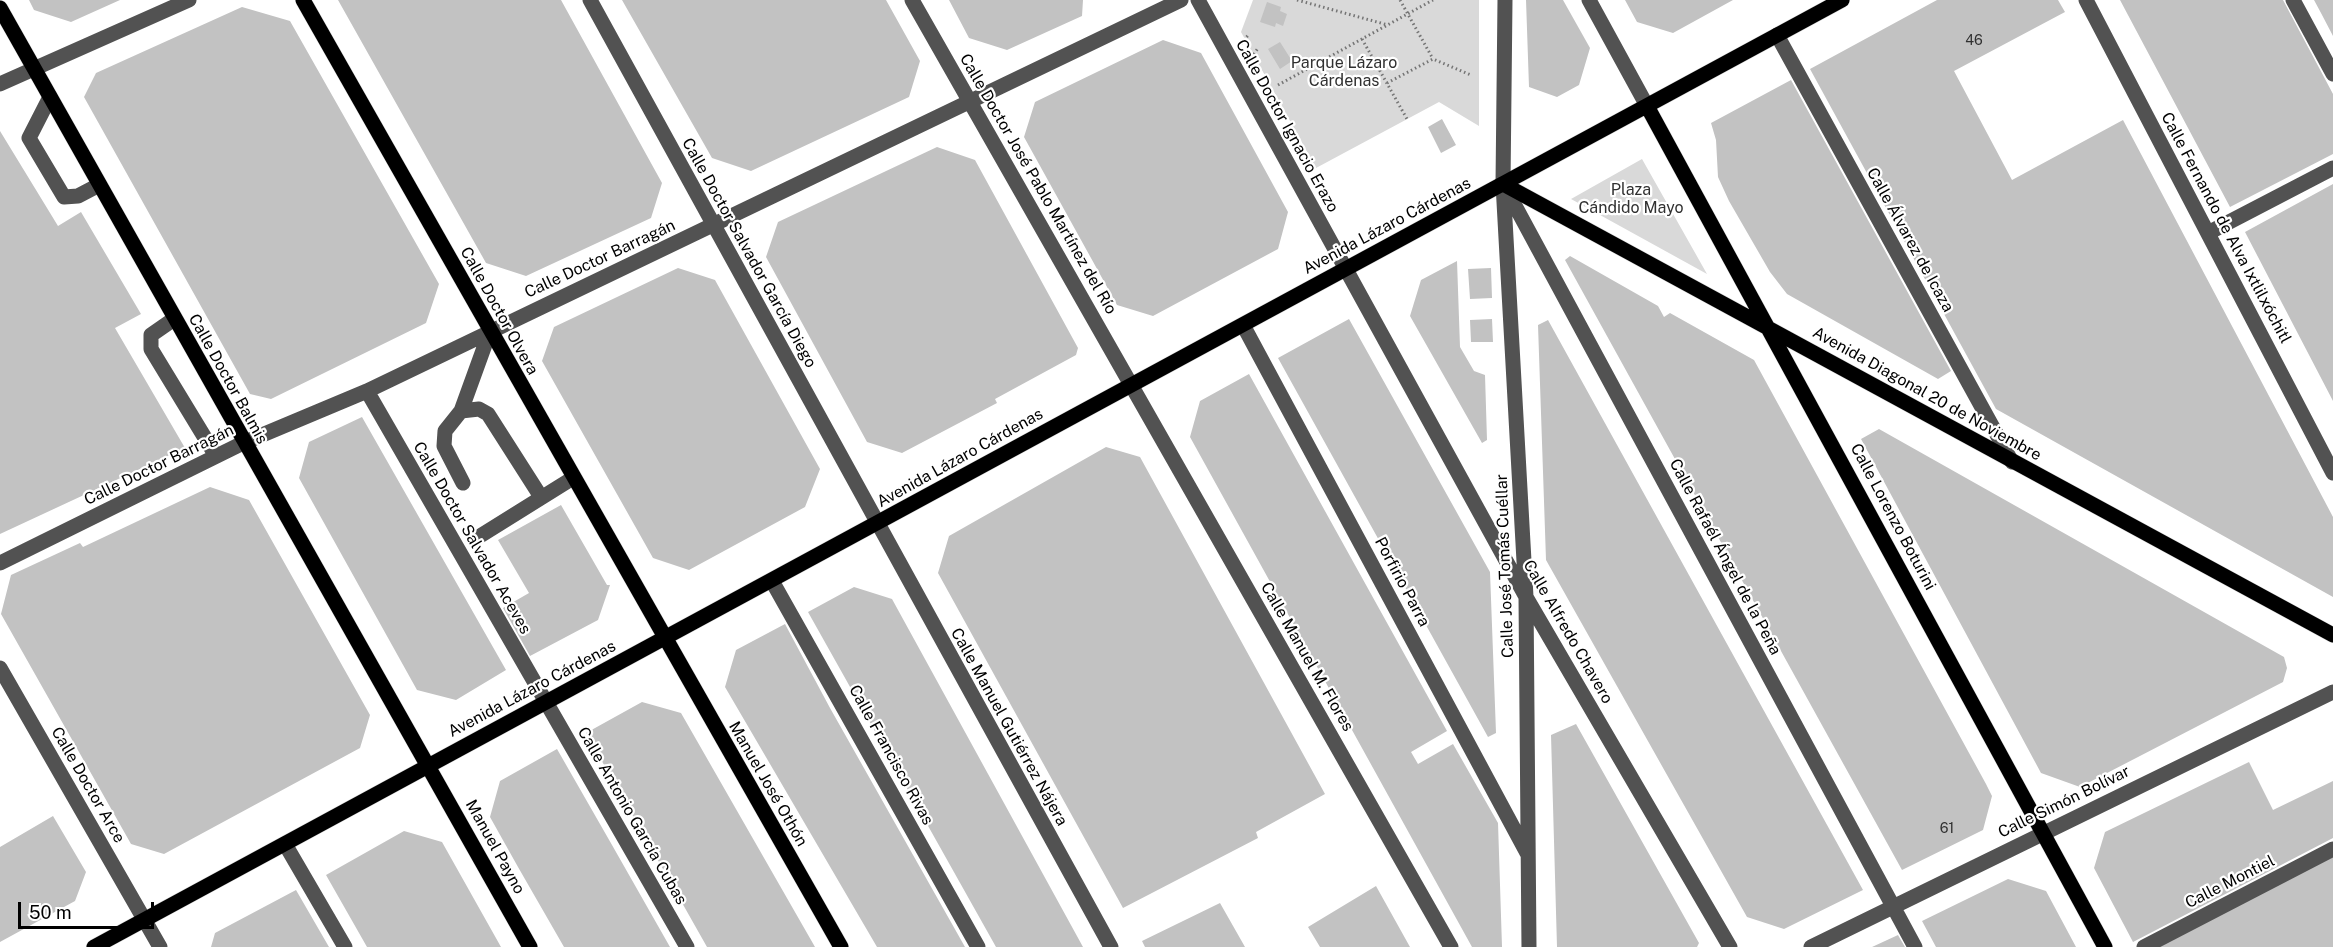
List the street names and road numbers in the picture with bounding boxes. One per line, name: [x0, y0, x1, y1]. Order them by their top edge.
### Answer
street label: Calle Doctor Ignacio Erazo: [1231, 36, 1343, 216]
street label: Calle Doctor José Pablo Martínez del Río: [955, 50, 1121, 318]
street label: Calle Fernando de Alva Ixtlilxóchitl: [2157, 109, 2295, 347]
street label: Calle Doctor Salvador García Diego: [678, 135, 820, 371]
street label: Calle Álvarez de Icaza: [1862, 165, 1958, 315]
street label: Avenida Lázaro Cárdenas: [1300, 174, 1474, 278]
street label: Calle Doctor Barragán: [522, 216, 678, 302]
street label: Calle Doctor Olvera: [456, 244, 542, 378]
street label: Calle Doctor Balmis: [184, 311, 272, 447]
street label: Avenida Diagonal 20 de Noviembre: [1809, 323, 2045, 465]
street label: Avenida Lázaro Cárdenas: [874, 404, 1046, 512]
street label: Calle Doctor Barragán: [81, 420, 237, 510]
street label: Calle Doctor Salvador Aceves: [409, 439, 535, 637]
street label: Calle Lorenzo Boturini: [1846, 440, 1940, 594]
street label: Calle Rafaél Ángel de la Peña: [1665, 456, 1785, 658]
street label: Calle José Tomás Cuéllar: [1492, 474, 1518, 658]
street label: Porfirio Parra: [1370, 534, 1434, 630]
street label: Calle Alfredo Chavero: [1519, 557, 1617, 707]
street label: Calle Manuel M. Flores: [1256, 579, 1358, 735]
street label: Calle Manuel Gutiérrez Nájera: [947, 625, 1071, 829]
street label: Avenida Lázaro Cárdenas: [445, 637, 619, 741]
street label: Calle Francisco Rivas: [845, 682, 937, 828]
street label: Manuel José Othón: [724, 718, 812, 850]
street label: Calle Doctor Arce: [47, 724, 129, 846]
street label: Calle Antonio García Cubas: [573, 724, 691, 908]
street label: Calle Simón Bolívar: [1995, 762, 2133, 842]
street label: Manuel Payno: [461, 797, 529, 897]
street label: Calle Montiel: [2182, 851, 2278, 913]

